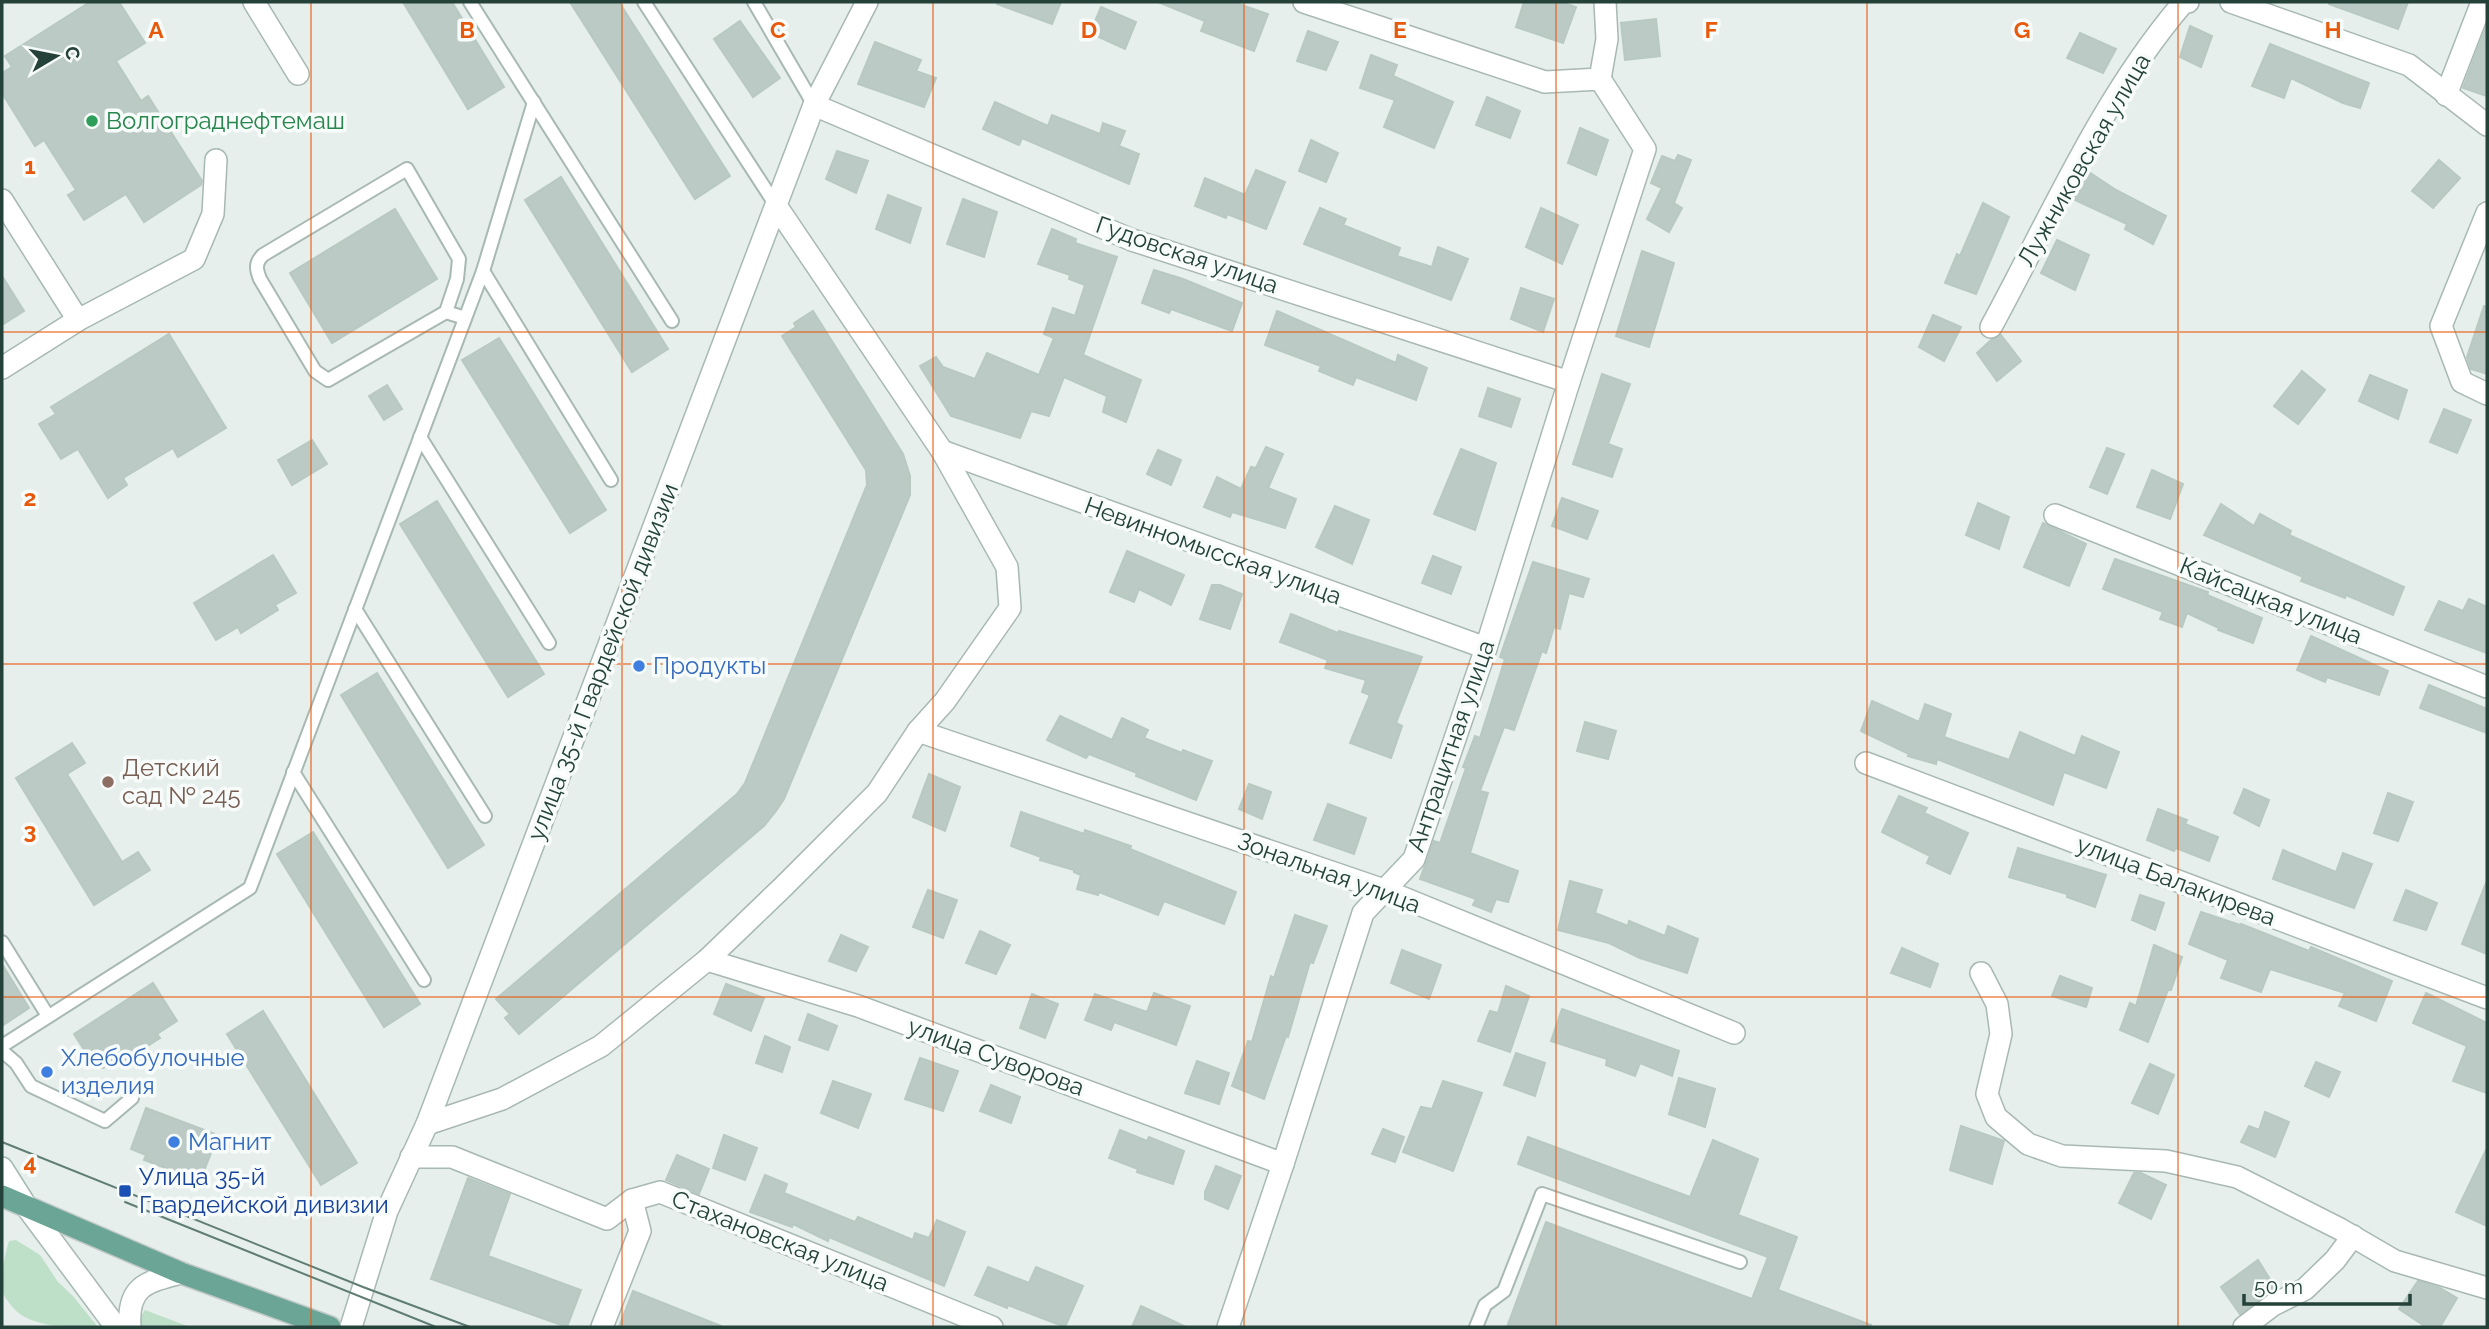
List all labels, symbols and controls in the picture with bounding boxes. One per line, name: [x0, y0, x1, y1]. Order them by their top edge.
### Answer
text: A: [148, 16, 164, 43]
text: B: [459, 16, 475, 43]
text: C: [770, 16, 786, 43]
text: D: [1081, 16, 1097, 43]
text: E: [1393, 16, 1407, 43]
text: F: [1704, 16, 1718, 43]
text: G: [2014, 16, 2030, 43]
text: H: [2324, 16, 2342, 43]
north arrow: [21, 21, 91, 91]
text: С: [61, 45, 85, 61]
street label: Лужниковская улица: [2011, 48, 2156, 271]
place label: Волгограднефтемаш: [106, 106, 345, 135]
marker: Волгограднефтемаш: [84, 113, 100, 129]
text: 1: [24, 152, 36, 179]
street label: Гудовская улица: [1092, 210, 1282, 299]
street label: улица 35-й Гвардейской дивизии: [521, 479, 684, 844]
text: 2: [24, 484, 36, 511]
street label: Невинномысская улица: [1081, 490, 1346, 611]
street label: Кайсацкая улица: [2176, 551, 2367, 650]
street label: Антрацитная улица: [1401, 636, 1500, 856]
place label: Продукты: [653, 651, 766, 680]
marker: Продукты: [631, 658, 647, 674]
place label: Детский сад № 245: [122, 753, 240, 810]
marker: Детский сад № 245: [100, 774, 116, 790]
text: 3: [24, 817, 36, 844]
street label: Зональная улица: [1234, 826, 1425, 919]
street label: улица Балакирева: [2072, 829, 2280, 932]
street label: улица Суворова: [904, 1011, 1088, 1102]
place label: Хлебобулочные изделия: [61, 1043, 245, 1100]
marker: Хлебобулочные изделия: [39, 1064, 55, 1080]
place label: Магнит: [188, 1127, 272, 1156]
marker: Магнит: [166, 1134, 182, 1150]
text: 4: [23, 1149, 37, 1176]
place label: Улица 35-й Гвардейской дивизии: [139, 1162, 389, 1219]
marker: Улица 35-й Гвардейской дивизии: [117, 1183, 133, 1199]
street label: Стахановская улица: [667, 1184, 893, 1297]
scale bar: [2244, 1262, 2410, 1306]
text: 50 m: [2254, 1274, 2303, 1299]

